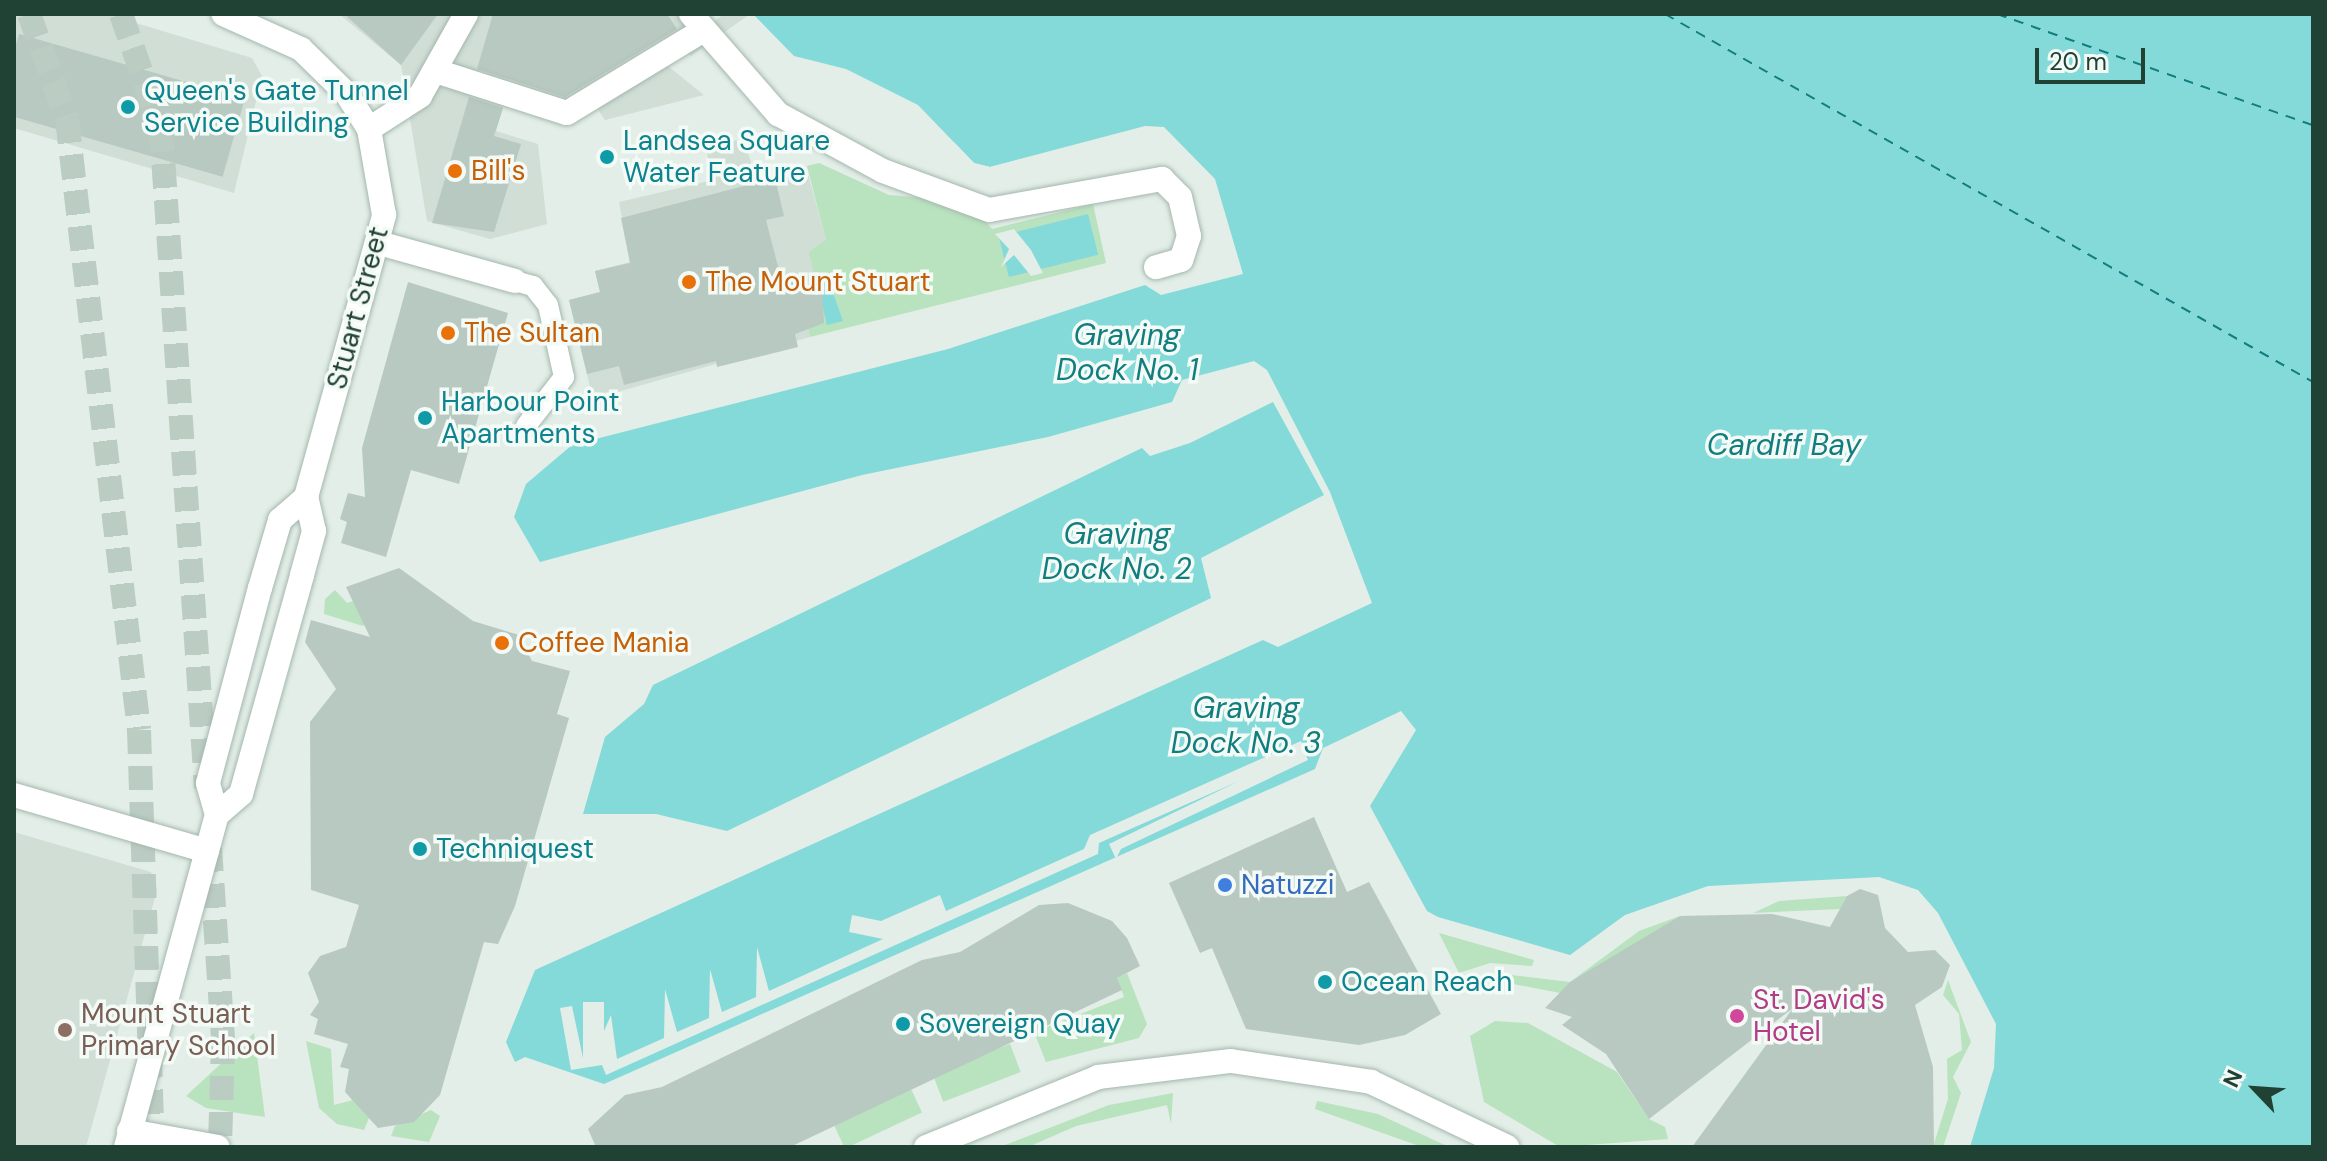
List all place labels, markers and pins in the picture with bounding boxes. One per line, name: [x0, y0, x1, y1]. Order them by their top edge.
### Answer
place label: Queen's Gate Tunnel Service Building: [144, 74, 409, 140]
marker: Queen's Gate Tunnel Service Building: [119, 98, 137, 116]
place label: Landsea Square Water Feature: [623, 124, 830, 190]
marker: Landsea Square Water Feature: [598, 148, 616, 166]
place label: Bill's: [471, 154, 526, 188]
marker: Bill's: [446, 162, 464, 180]
place label: The Mount Stuart: [705, 265, 931, 299]
marker: The Mount Stuart: [680, 273, 698, 291]
place label: The Sultan: [464, 316, 600, 350]
marker: The Sultan: [439, 324, 457, 342]
place label: Harbour Point Apartments: [441, 385, 619, 451]
marker: Harbour Point Apartments: [416, 409, 434, 427]
place label: Coffee Mania: [518, 626, 689, 660]
marker: Coffee Mania: [493, 634, 511, 652]
place label: Techniquest: [436, 832, 594, 866]
marker: Techniquest: [411, 840, 429, 858]
place label: Natuzzi: [1241, 868, 1335, 902]
marker: Natuzzi: [1216, 876, 1234, 894]
place label: Ocean Reach: [1341, 965, 1512, 999]
marker: Ocean Reach: [1316, 973, 1334, 991]
place label: St. David's Hotel: [1753, 983, 1885, 1049]
place label: Mount Stuart Primary School: [81, 997, 276, 1063]
place label: Sovereign Quay: [919, 1007, 1121, 1041]
marker: St. David's Hotel: [1728, 1007, 1746, 1025]
marker: Sovereign Quay: [894, 1015, 912, 1033]
marker: Mount Stuart Primary School: [56, 1021, 74, 1039]

